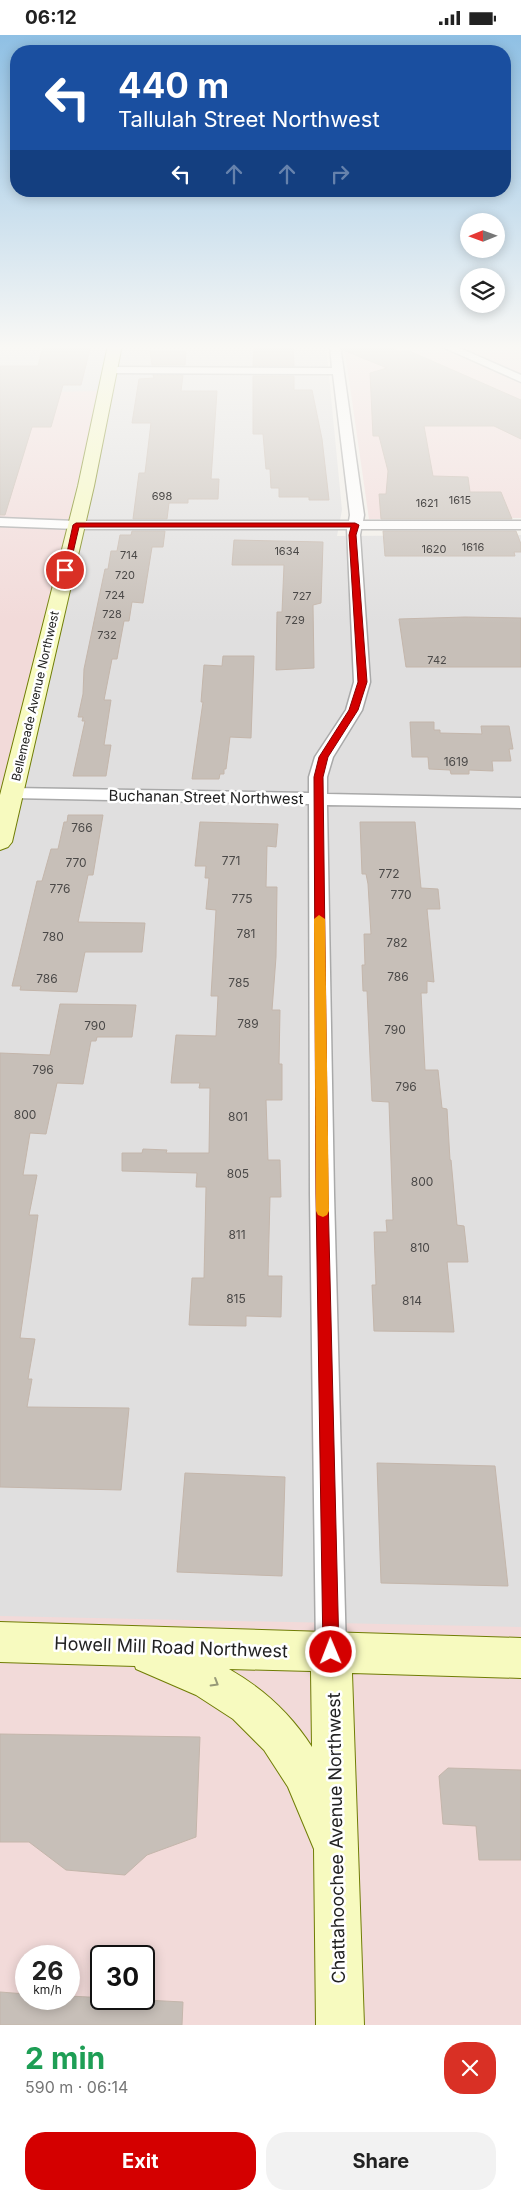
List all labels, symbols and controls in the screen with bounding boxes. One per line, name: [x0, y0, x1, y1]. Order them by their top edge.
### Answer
text: 06:12: [25, 6, 77, 29]
text: 440 m: [118, 64, 229, 106]
icon: left: [35, 65, 100, 130]
text: Tallulah Street Northwest: [118, 106, 380, 132]
icon: left: [167, 160, 195, 188]
icon: ahead: [220, 160, 248, 188]
icon: ahead: [273, 160, 301, 188]
icon: right: [326, 160, 354, 188]
north arrow: [460, 213, 505, 257]
map controls: [460, 213, 505, 313]
button: layers: [460, 268, 505, 313]
house number: 698: [152, 489, 172, 503]
house number: 1615: [449, 493, 472, 507]
house number: 1621: [416, 496, 438, 510]
house number: 1616: [462, 540, 484, 554]
house number: 1620: [422, 542, 447, 556]
house number: 1634: [274, 544, 300, 558]
house number: 714: [120, 548, 138, 562]
pin: [44, 549, 86, 591]
icon: arrive: [51, 556, 79, 584]
house number: 720: [115, 568, 135, 582]
house number: 724: [105, 588, 125, 602]
house number: 727: [292, 589, 312, 603]
house number: 728: [102, 607, 122, 621]
street label: Bellemeade Avenue Northwest: [8, 609, 62, 783]
house number: 729: [285, 613, 305, 627]
house number: 732: [97, 628, 117, 642]
house number: 742: [427, 653, 447, 667]
house number: 1619: [444, 754, 468, 769]
street label: Buchanan Street Northwest: [108, 786, 304, 808]
house number: 766: [71, 820, 93, 835]
house number: 771: [222, 853, 240, 868]
house number: 770: [65, 855, 87, 870]
house number: 772: [378, 866, 400, 881]
house number: 776: [49, 881, 71, 896]
house number: 770: [390, 887, 412, 902]
house number: 775: [232, 891, 253, 906]
house number: 781: [237, 926, 255, 941]
house number: 780: [42, 929, 64, 944]
house number: 782: [386, 935, 408, 950]
house number: 786: [387, 969, 409, 984]
house number: 786: [36, 971, 58, 986]
house number: 785: [228, 975, 250, 990]
house number: 789: [237, 1016, 259, 1031]
house number: 790: [84, 1018, 106, 1033]
house number: 790: [384, 1022, 406, 1037]
house number: 796: [32, 1062, 54, 1077]
house number: 796: [395, 1079, 417, 1094]
house number: 800: [14, 1107, 36, 1122]
house number: 801: [228, 1109, 248, 1124]
house number: 805: [227, 1166, 249, 1181]
house number: 800: [411, 1174, 433, 1189]
house number: 811: [228, 1227, 246, 1242]
house number: 810: [410, 1240, 430, 1255]
house number: 815: [226, 1291, 246, 1306]
house number: 814: [402, 1293, 422, 1308]
position arrow: [304, 1625, 356, 1677]
street label: Howell Mill Road Northwest: [54, 1632, 288, 1662]
one-way arrow: [210, 1676, 219, 1686]
street label: Chattahoochee Avenue Northwest: [323, 1692, 349, 1984]
speed limit sign: 30: [90, 1945, 155, 2010]
text: 26: [32, 1956, 63, 1986]
text: km/h: [33, 1982, 62, 1997]
text: 2 min: [25, 2040, 105, 2076]
button: close: [444, 2042, 496, 2094]
text: 590 m · 06:14: [25, 2077, 128, 2097]
button: Exit: [25, 2132, 256, 2190]
button: Share: [266, 2132, 496, 2190]

